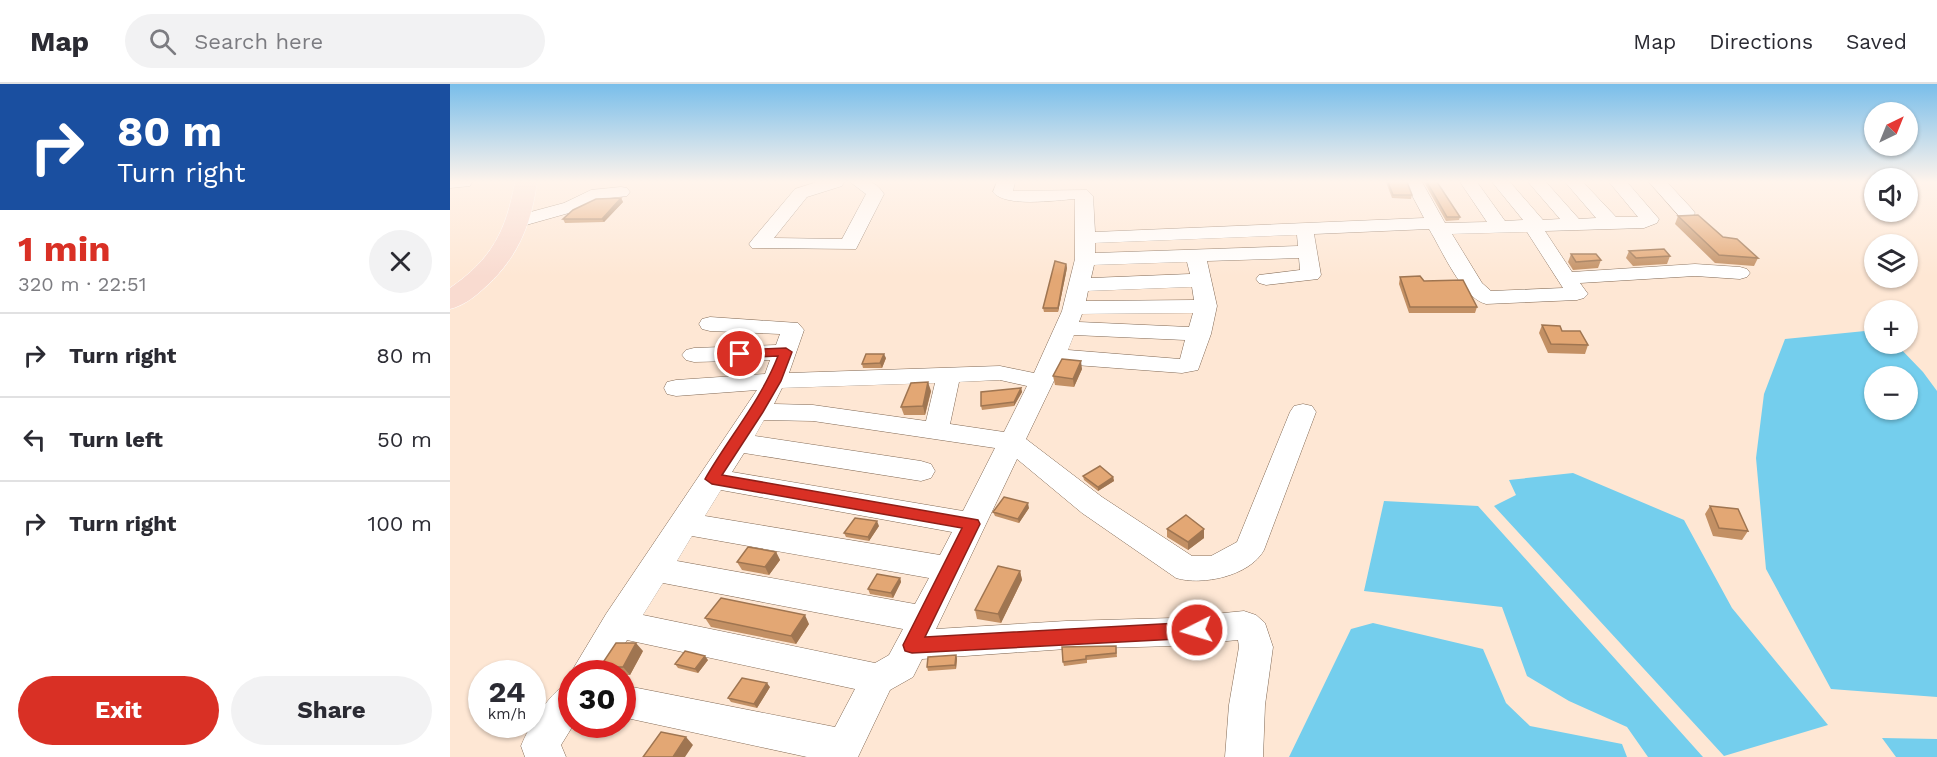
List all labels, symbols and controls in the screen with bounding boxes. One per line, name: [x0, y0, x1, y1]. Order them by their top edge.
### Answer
search box: [125, 14, 545, 68]
text: Map: [30, 25, 89, 58]
icon: search: [146, 25, 179, 58]
text: Search here: [194, 29, 323, 54]
text: Map: [1633, 29, 1676, 54]
text: Directions: [1709, 29, 1813, 54]
text: Saved: [1846, 29, 1907, 54]
north arrow: [1864, 102, 1918, 156]
map controls: [1864, 102, 1918, 420]
text: 80 m: [117, 107, 222, 156]
icon: right: [18, 108, 96, 186]
text: Turn right: [117, 157, 246, 189]
button: sound: [1864, 168, 1918, 222]
text: 1 min: [18, 228, 110, 270]
button: close: [369, 230, 432, 293]
button: layers: [1864, 234, 1918, 288]
text: 320 m · 22:51: [18, 272, 146, 296]
button: +: [1864, 300, 1918, 354]
pin: [714, 328, 765, 379]
icon: arrive: [723, 337, 756, 370]
icon: right: [18, 339, 51, 372]
text: Turn right: [69, 343, 176, 368]
text: 80 m: [376, 343, 432, 368]
button: −: [1864, 366, 1918, 420]
icon: left: [18, 423, 51, 456]
text: Turn left: [69, 427, 163, 452]
text: 50 m: [377, 427, 432, 452]
icon: right: [18, 507, 51, 540]
text: Turn right: [69, 511, 176, 536]
text: 100 m: [368, 511, 432, 536]
position arrow: [1165, 598, 1229, 662]
speed limit sign: 30: [558, 660, 636, 738]
text: 24: [489, 674, 525, 709]
button: Exit: [18, 676, 219, 745]
button: Share: [231, 676, 432, 745]
text: km/h: [488, 705, 526, 723]

